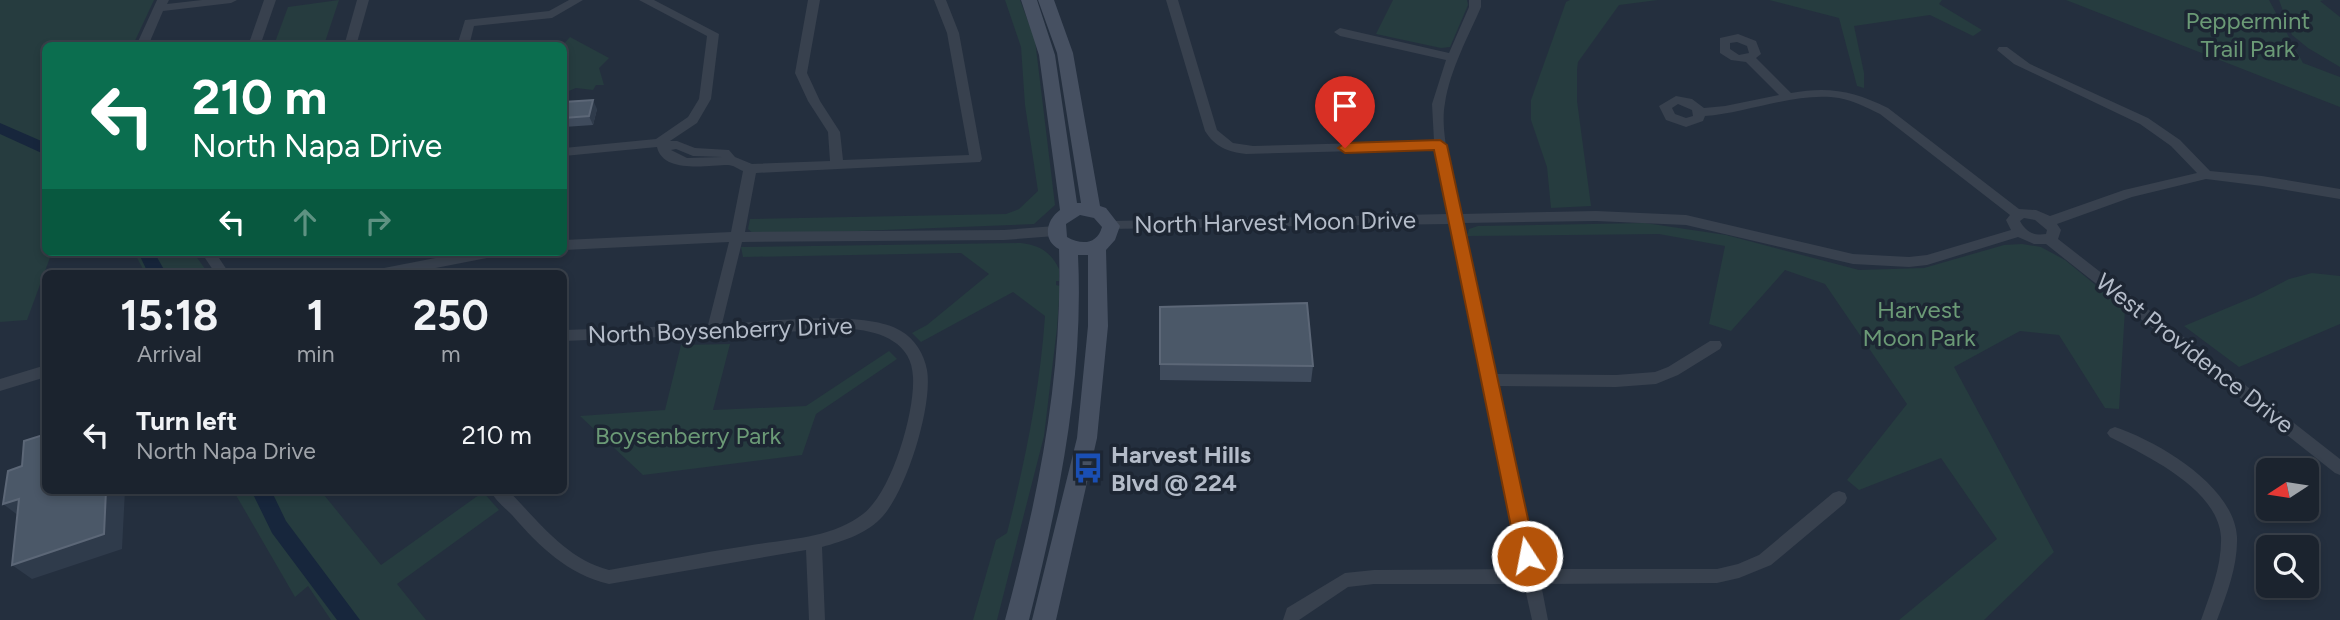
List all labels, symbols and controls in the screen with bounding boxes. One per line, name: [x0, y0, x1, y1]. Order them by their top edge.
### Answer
park label: Peppermint Trail Park: [2186, 6, 2310, 63]
text: 210 m: [192, 67, 327, 126]
icon: left: [77, 70, 168, 161]
pin: [1315, 76, 1375, 148]
icon: arrive: [1326, 87, 1364, 125]
text: North Napa Drive: [192, 127, 442, 165]
icon: left: [213, 203, 251, 241]
icon: ahead: [286, 203, 324, 241]
icon: right: [359, 203, 397, 241]
street label: North Harvest Moon Drive: [1134, 205, 1416, 239]
street label: West Providence Drive: [2090, 267, 2300, 439]
text: 15:18: [120, 290, 218, 341]
text: 1: [307, 290, 324, 341]
text: 250: [413, 290, 489, 341]
park label: Harvest Moon Park: [1862, 295, 1976, 352]
street label: North Boysenberry Drive: [587, 311, 853, 349]
text: Arrival: [137, 340, 202, 368]
text: min: [297, 340, 334, 368]
text: m: [441, 340, 461, 368]
text: Turn left: [136, 405, 237, 437]
icon: left: [77, 416, 115, 454]
text: 210 m: [462, 419, 532, 451]
park label: Boysenberry Park: [595, 421, 781, 450]
text: North Napa Drive: [136, 437, 316, 465]
place label: Harvest Hills Blvd @ 224: [1111, 440, 1251, 497]
bus stop icon: Harvest Hills Blvd @ 224: [1071, 451, 1105, 485]
north arrow: [2256, 458, 2319, 522]
map controls: [2256, 458, 2319, 598]
position arrow: [1490, 519, 1564, 593]
button: search: [2256, 535, 2319, 598]

